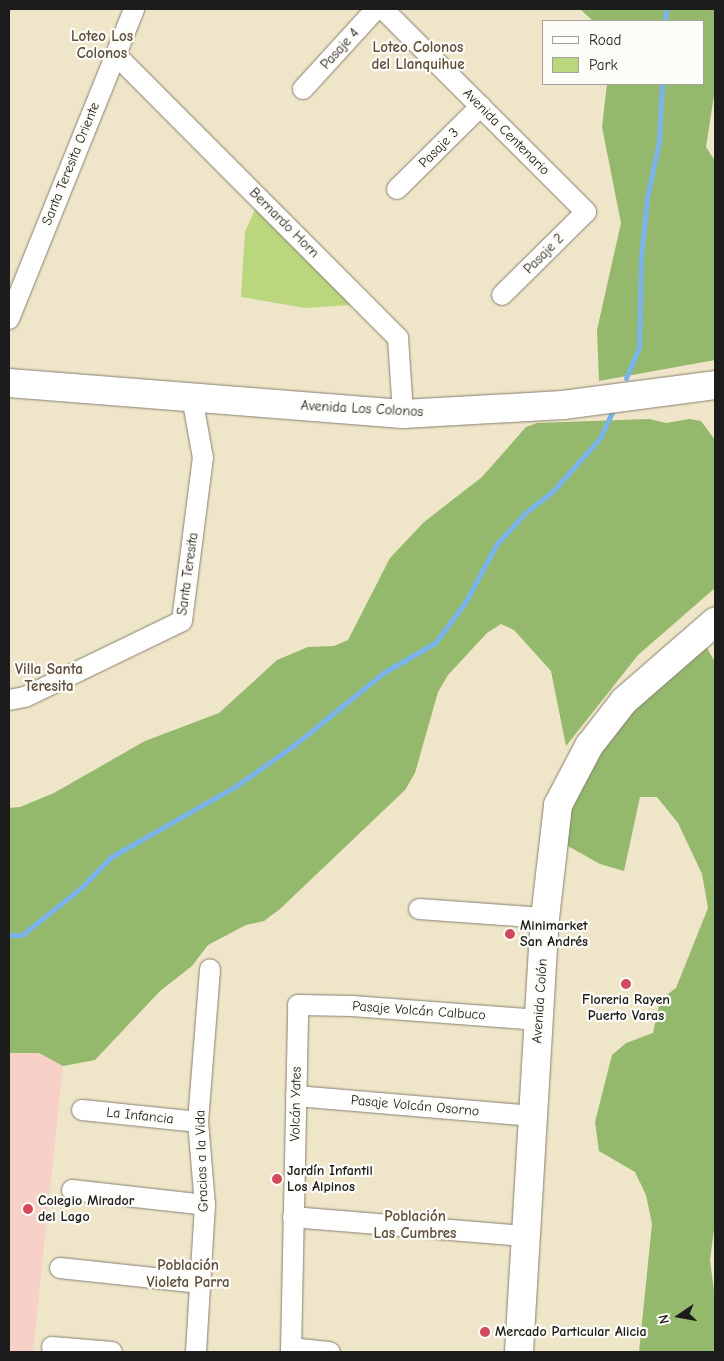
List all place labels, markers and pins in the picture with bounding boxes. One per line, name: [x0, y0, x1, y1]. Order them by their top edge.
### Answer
place label: Minimarket San Andrés: [520, 918, 588, 950]
marker: Minimarket San Andrés: [504, 928, 516, 940]
marker: Floreria Rayen Puerto Varas: [620, 978, 632, 990]
place label: Floreria Rayen Puerto Varas: [582, 992, 670, 1024]
place label: Jardín Infantil Los Alpinos: [287, 1163, 373, 1196]
marker: Jardín Infantil Los Alpinos: [271, 1173, 283, 1185]
place label: Colegio Mirador del Lago: [38, 1193, 134, 1226]
marker: Colegio Mirador del Lago: [22, 1203, 34, 1215]
place label: Mercado Particular Alicia: [495, 1324, 646, 1340]
marker: Mercado Particular Alicia: [479, 1326, 491, 1338]

